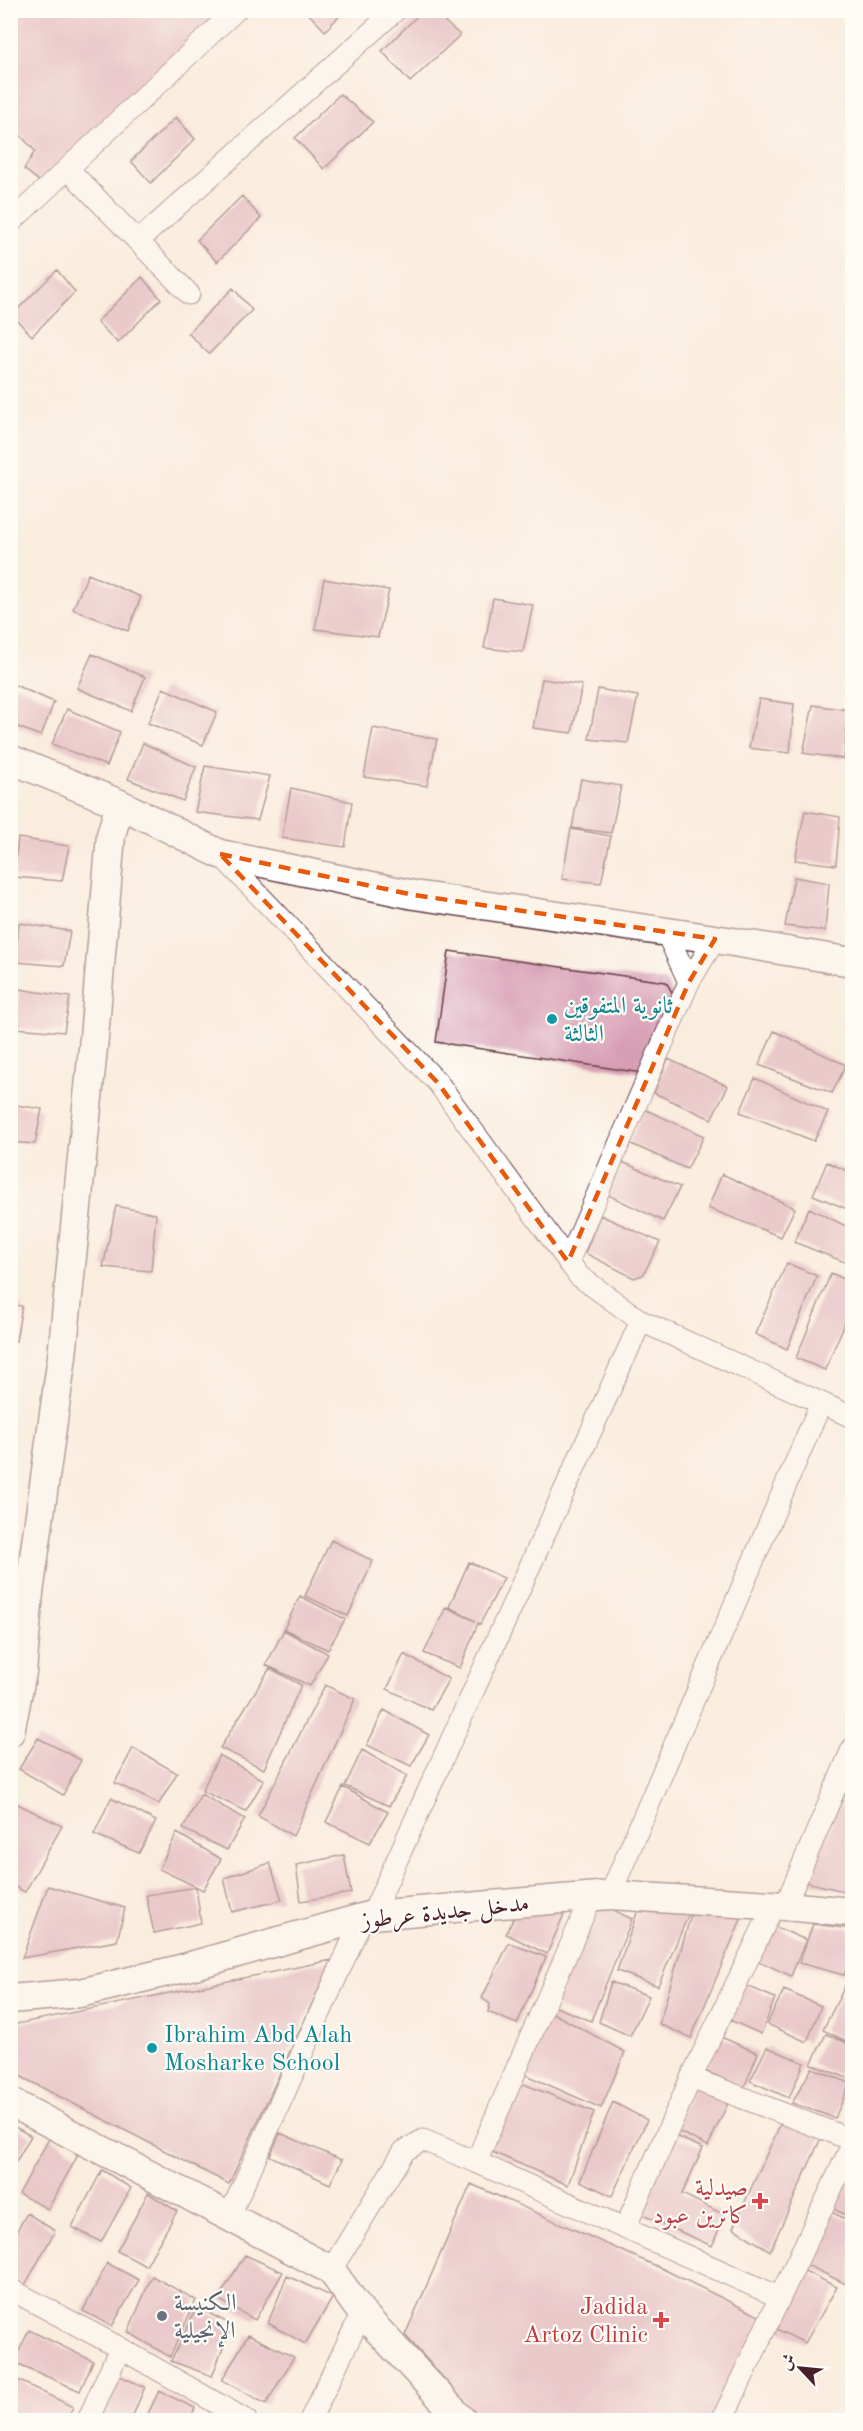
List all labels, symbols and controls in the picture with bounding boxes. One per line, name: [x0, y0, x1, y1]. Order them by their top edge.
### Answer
place label: ثانوية المتفوقين الثالثة: [564, 995, 673, 1047]
marker: ثانوية المتفوقين الثالثة: [545, 1012, 559, 1026]
street label: مدخل جديدة عرطوز: [358, 1892, 531, 1937]
place label: Ibrahim Abd Alah Mosharke School: [164, 2024, 352, 2076]
marker: Ibrahim Abd Alah Mosharke School: [145, 2041, 159, 2055]
place label: صيدلية كاترين عبود: [653, 2177, 748, 2230]
marker: صيدلية كاترين عبود: [753, 2194, 767, 2208]
place label: الكنيسة الإنجيلية: [174, 2290, 236, 2348]
place label: Jadida Artoz Clinic: [523, 2296, 648, 2348]
marker: الكنيسة الإنجيلية: [155, 2309, 169, 2323]
marker: Jadida Artoz Clinic: [652, 2311, 670, 2329]
north arrow: [770, 2338, 830, 2398]
text: ش: [778, 2352, 799, 2373]

